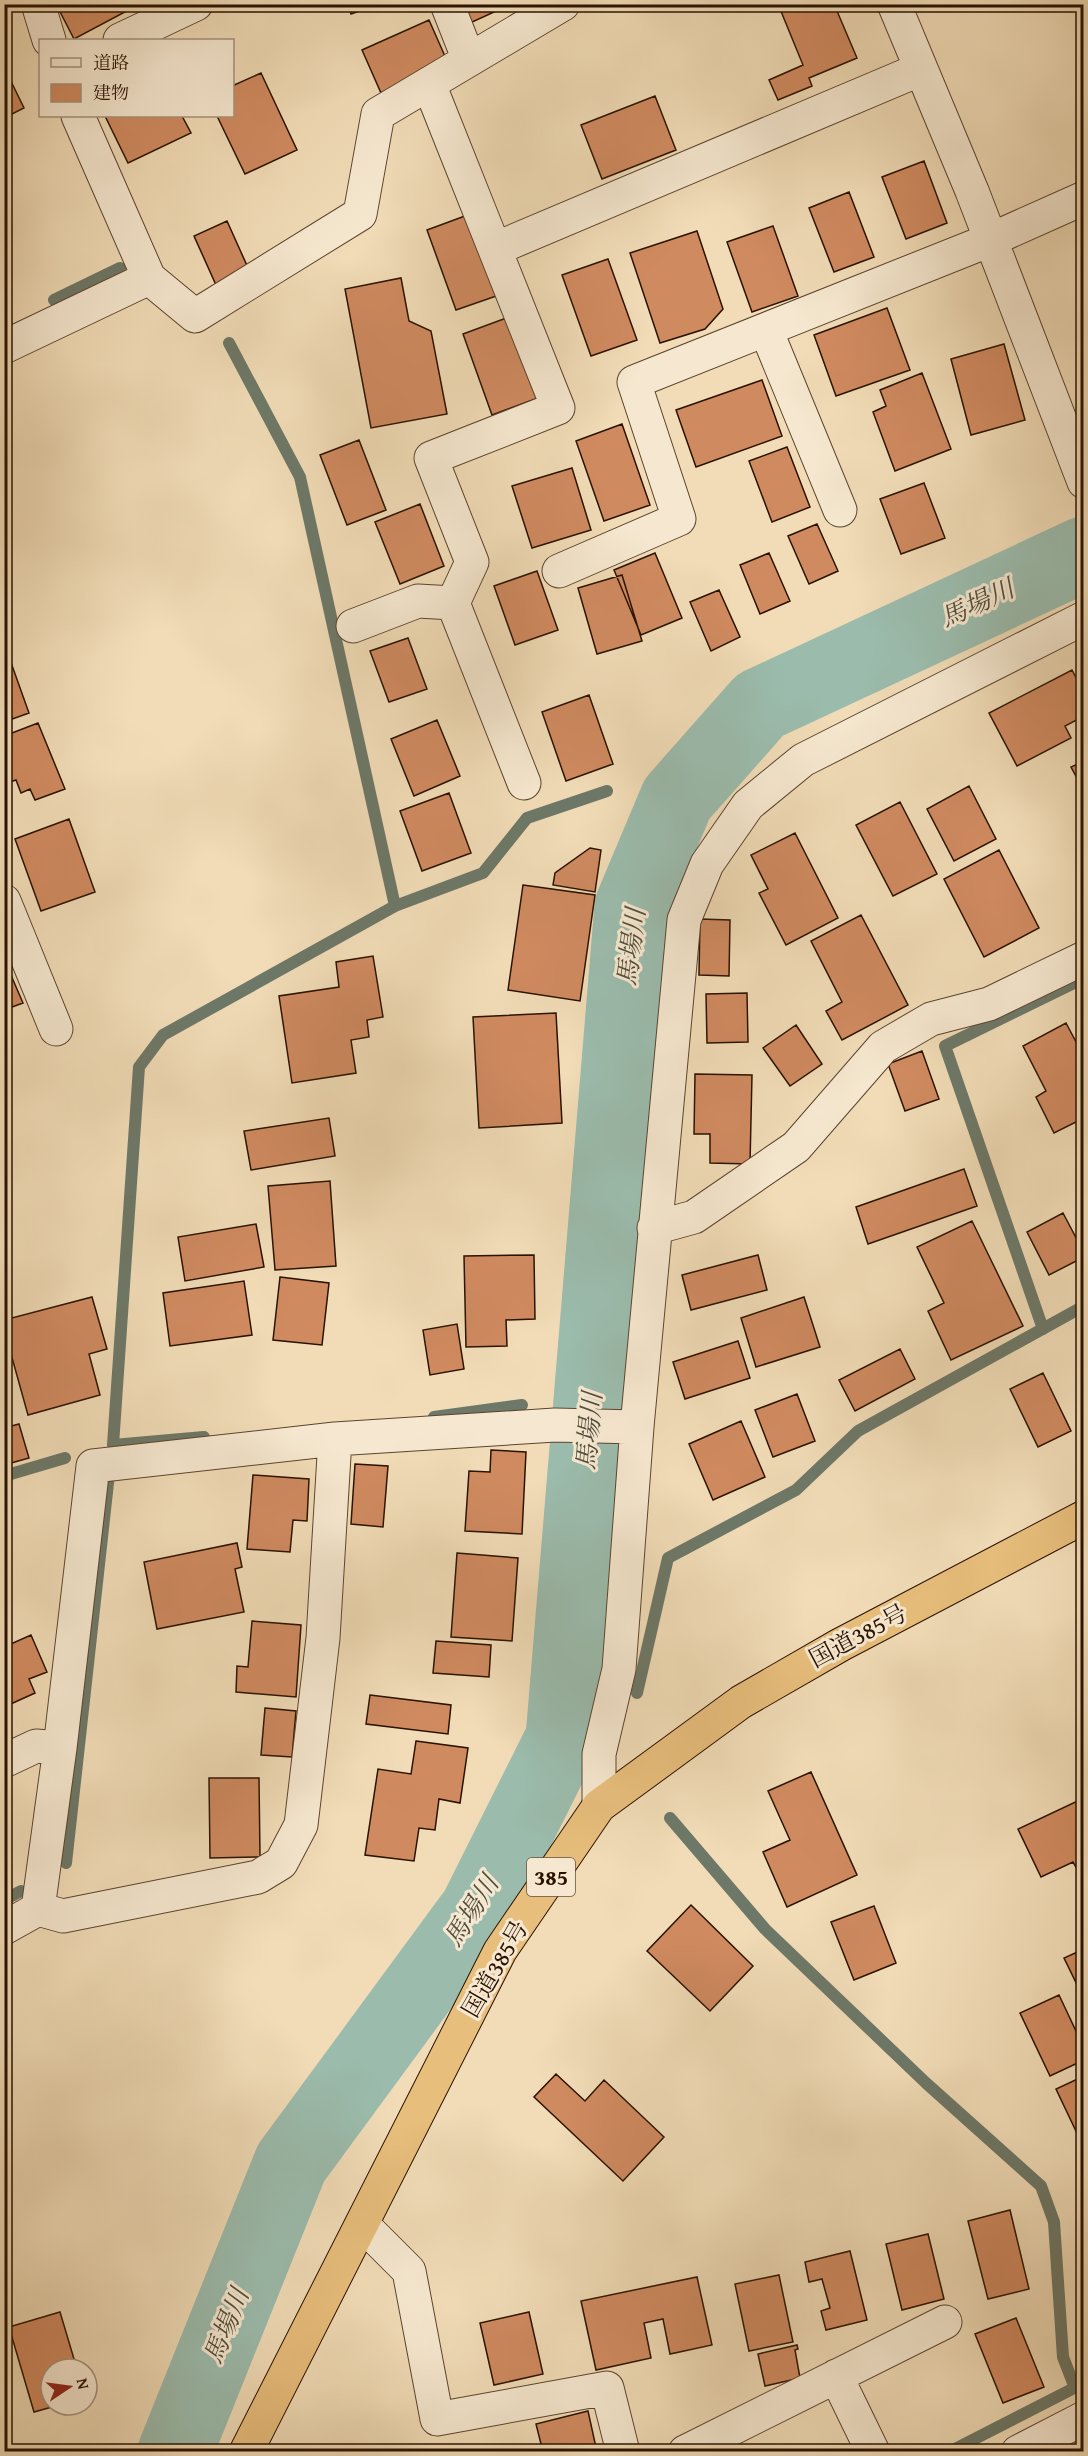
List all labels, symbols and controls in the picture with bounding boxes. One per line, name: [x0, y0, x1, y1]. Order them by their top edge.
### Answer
legend: [39, 39, 234, 117]
text: 道路: [93, 49, 129, 76]
text: 建物: [93, 79, 129, 106]
water label: 馬場川: [933, 567, 1023, 637]
water label: 馬場川: [606, 903, 655, 988]
water label: 馬場川: [566, 1387, 612, 1472]
street label: 国道385号: [802, 1595, 913, 1676]
road number: 385: [527, 1858, 575, 1896]
water label: 馬場川: [433, 1865, 509, 1954]
street label: 国道385号: [453, 1914, 536, 2024]
water label: 馬場川: [193, 2280, 259, 2369]
north arrow: [39, 2357, 99, 2417]
text: N: [71, 2376, 97, 2392]

